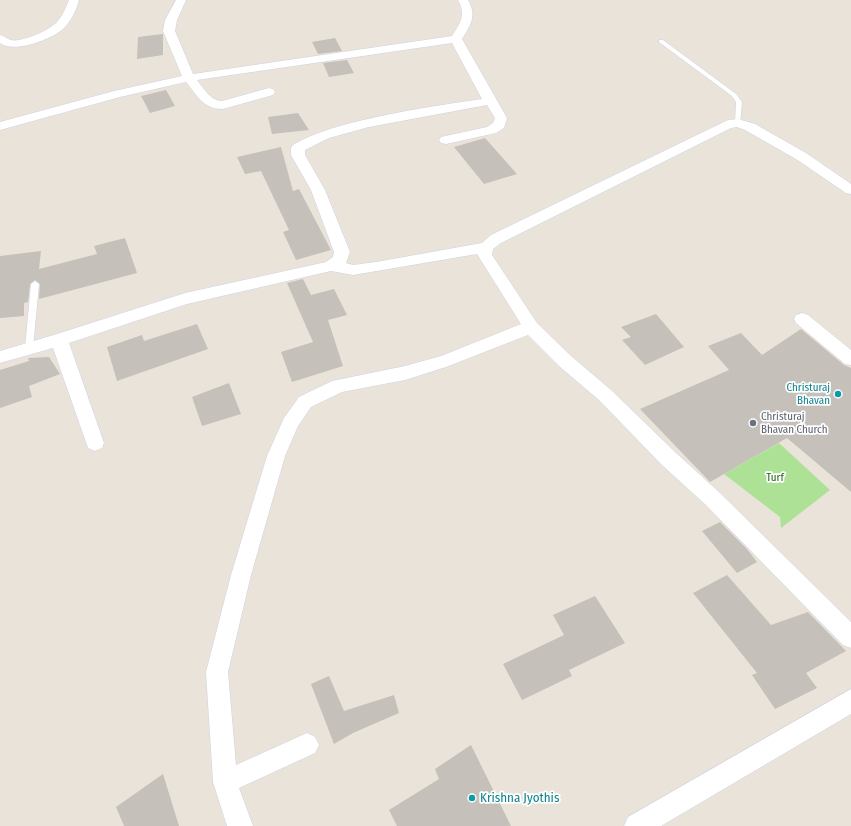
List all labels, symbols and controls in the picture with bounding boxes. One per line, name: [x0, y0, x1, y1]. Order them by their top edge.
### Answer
place label: Christuraj Bhavan: [787, 381, 830, 407]
marker: Christuraj Bhavan: [833, 389, 843, 399]
place label: Christuraj Bhavan Church: [761, 410, 828, 436]
marker: Christuraj Bhavan Church: [748, 418, 758, 428]
park label: Turf: [766, 471, 784, 485]
place label: Krishna Jyothis: [480, 790, 559, 806]
marker: Krishna Jyothis: [467, 793, 477, 803]

